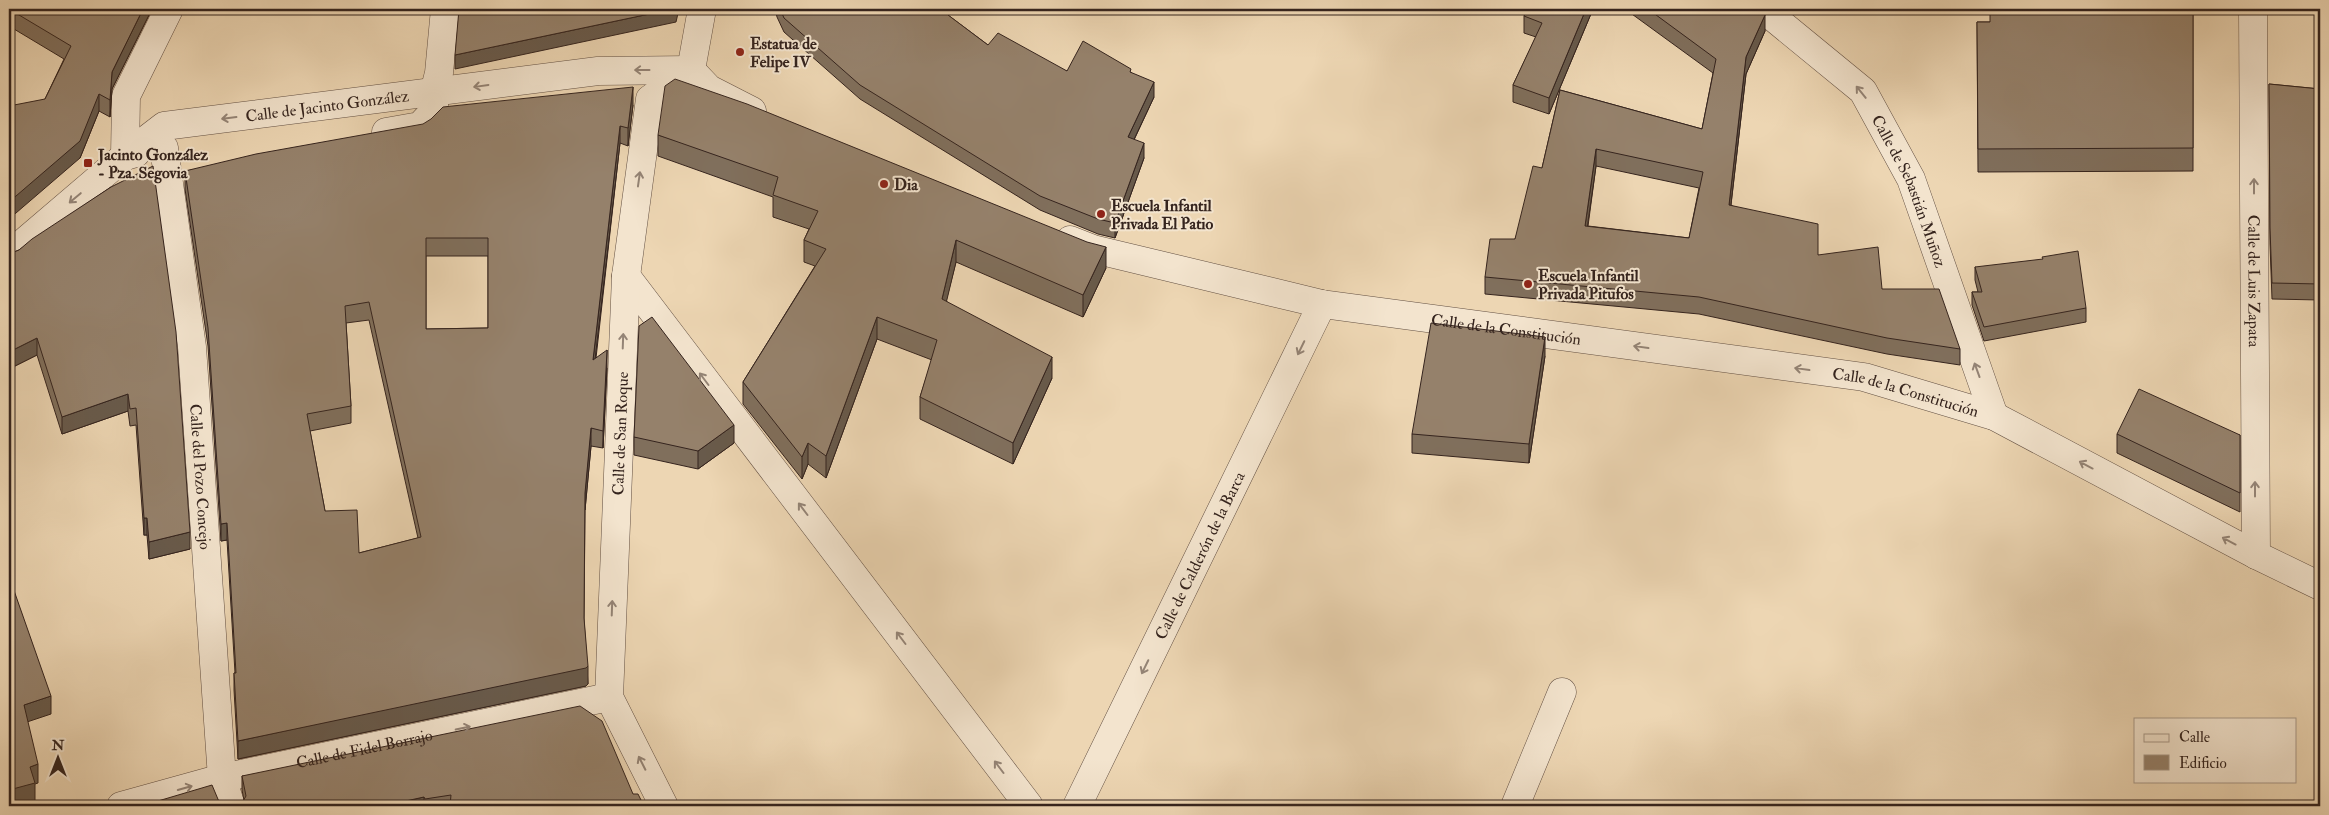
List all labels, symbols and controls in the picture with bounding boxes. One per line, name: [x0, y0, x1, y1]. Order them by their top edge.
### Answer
place label: Estatua de Felipe IV: [750, 34, 817, 73]
marker: Estatua de Felipe IV: [734, 46, 746, 58]
one-way arrow: [635, 65, 651, 75]
one-way arrow: [473, 81, 489, 91]
street label: Calle de Jacinto González: [244, 86, 410, 127]
one-way arrow: [1856, 86, 1867, 99]
street label: Calle de Sebastián Muñoz: [1867, 112, 1950, 270]
one-way arrow: [221, 113, 237, 123]
place label: Jacinto González - Pza. Segovia: [97, 145, 208, 184]
marker: Jacinto González - Pza. Segovia: [82, 157, 94, 169]
one-way arrow: [634, 172, 644, 188]
place label: Dia: [894, 175, 918, 195]
marker: Dia: [878, 178, 890, 190]
one-way arrow: [2249, 179, 2259, 195]
one-way arrow: [69, 192, 82, 204]
place label: Escuela Infantil Privada El Patio: [1111, 196, 1214, 234]
marker: Escuela Infantil Privada El Patio: [1095, 208, 1107, 220]
street label: Calle de Luis Zapata: [2243, 215, 2264, 348]
place label: Escuela Infantil Privada Pitufos: [1538, 266, 1640, 304]
marker: Escuela Infantil Privada Pitufos: [1522, 278, 1534, 290]
street label: Calle de la Constitución: [1430, 310, 1582, 350]
one-way arrow: [618, 333, 628, 350]
one-way arrow: [1296, 340, 1305, 355]
one-way arrow: [1633, 342, 1649, 352]
one-way arrow: [1794, 363, 1810, 373]
one-way arrow: [1972, 363, 1981, 378]
street label: Calle de la Constitución: [1831, 364, 1981, 422]
street label: Calle de San Roque: [608, 371, 633, 496]
one-way arrow: [699, 373, 710, 386]
street label: Calle del Pozo Concejo: [185, 403, 215, 551]
one-way arrow: [2079, 460, 2093, 470]
street label: Calle de Calderón de la Barca: [1151, 468, 1250, 643]
one-way arrow: [2250, 481, 2260, 498]
one-way arrow: [797, 503, 808, 516]
one-way arrow: [2222, 536, 2237, 546]
one-way arrow: [608, 600, 617, 616]
one-way arrow: [896, 631, 906, 645]
one-way arrow: [1140, 659, 1149, 674]
legend: [2134, 718, 2296, 782]
one-way arrow: [455, 723, 471, 732]
street label: Calle de Fidel Borrajo: [294, 725, 435, 773]
text: Calle: [2179, 728, 2210, 747]
north arrow: [32, 732, 82, 782]
text: N: [51, 737, 65, 754]
text: Edificio: [2179, 754, 2227, 773]
one-way arrow: [637, 756, 646, 771]
one-way arrow: [994, 761, 1005, 774]
one-way arrow: [177, 783, 193, 793]

